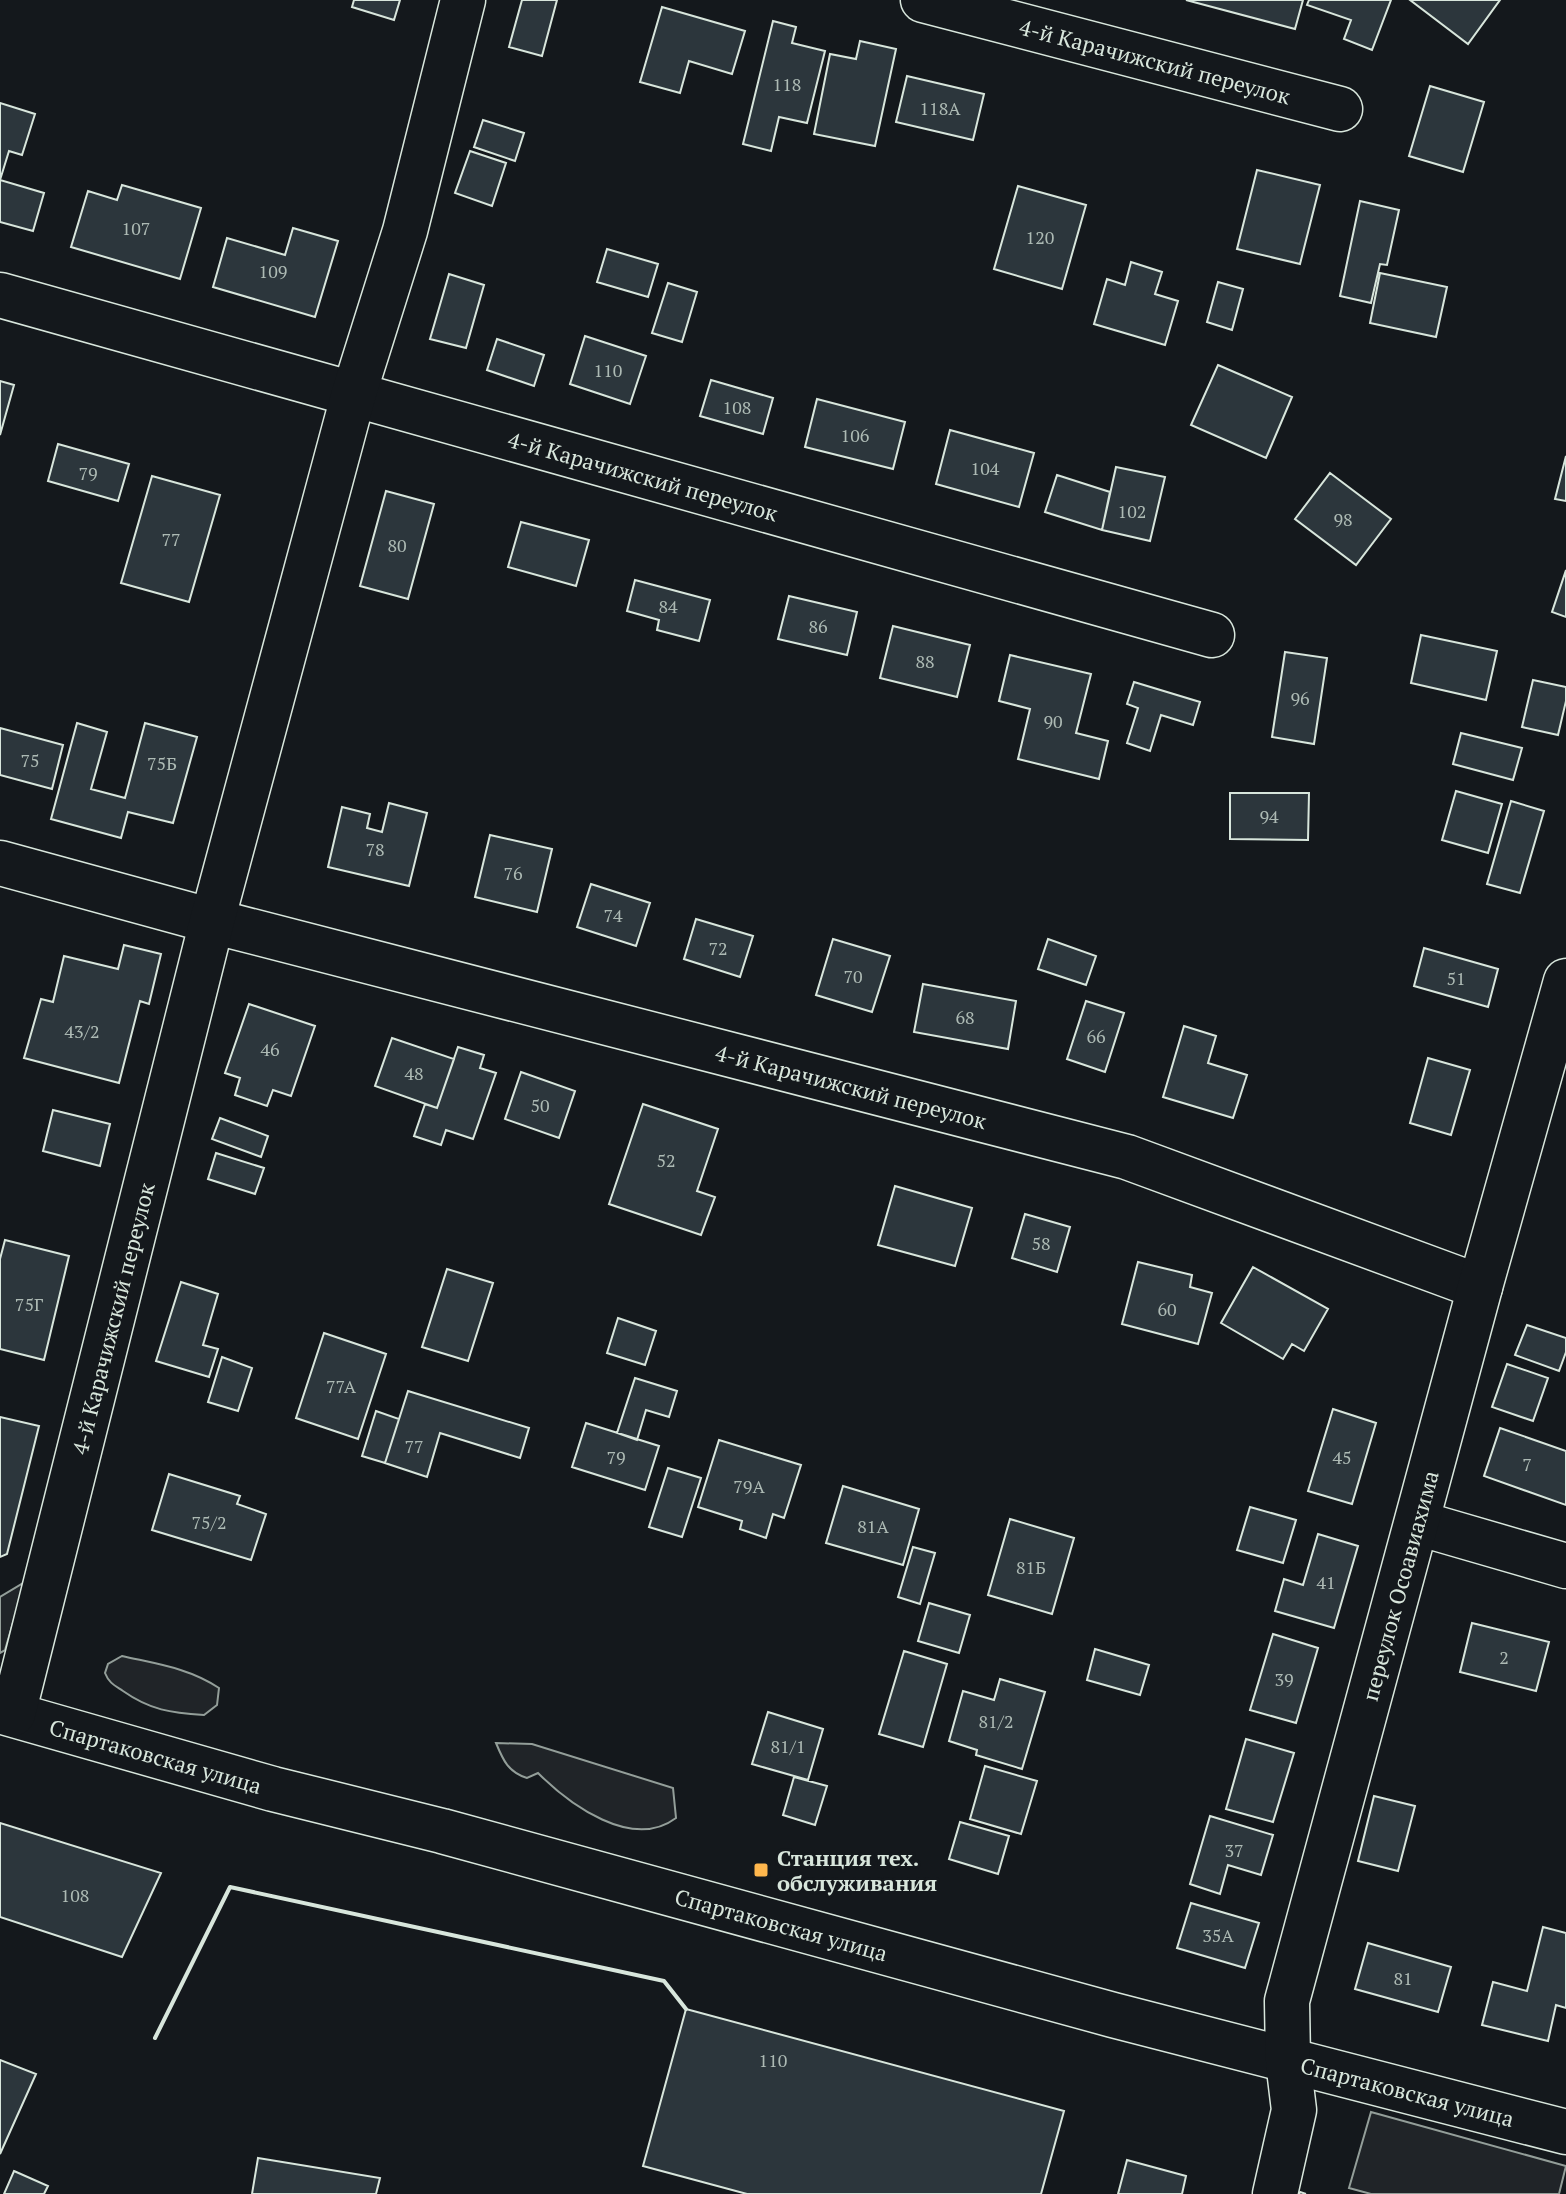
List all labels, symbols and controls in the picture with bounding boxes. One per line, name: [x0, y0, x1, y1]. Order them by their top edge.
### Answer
street label: 4-й Карачижский переулок: [1017, 11, 1294, 110]
house number: 118: [773, 72, 801, 96]
house number: 118А: [919, 96, 961, 120]
house number: 107: [122, 216, 150, 240]
house number: 120: [1026, 225, 1054, 249]
house number: 109: [259, 259, 287, 283]
house number: 110: [594, 358, 622, 382]
house number: 108: [723, 395, 751, 419]
house number: 106: [841, 423, 870, 447]
street label: 4-й Карачижский переулок: [505, 424, 781, 527]
house number: 104: [971, 456, 1000, 480]
house number: 79: [78, 461, 98, 485]
house number: 102: [1118, 499, 1146, 523]
house number: 98: [1333, 507, 1353, 531]
house number: 77: [161, 527, 181, 551]
house number: 80: [387, 533, 407, 557]
house number: 84: [658, 594, 678, 618]
house number: 86: [808, 614, 828, 638]
house number: 88: [915, 649, 935, 673]
house number: 96: [1290, 686, 1310, 710]
house number: 90: [1043, 709, 1063, 733]
house number: 75: [20, 748, 40, 772]
house number: 75Б: [147, 751, 177, 775]
house number: 94: [1259, 804, 1279, 828]
house number: 78: [365, 837, 385, 861]
house number: 76: [503, 861, 523, 885]
house number: 74: [603, 903, 623, 927]
house number: 72: [708, 936, 728, 960]
house number: 70: [843, 964, 863, 988]
house number: 51: [1446, 966, 1466, 990]
house number: 68: [955, 1005, 975, 1029]
house number: 43/2: [65, 1019, 99, 1043]
house number: 66: [1086, 1024, 1106, 1048]
house number: 46: [260, 1037, 280, 1061]
street label: 4-й Карачижский переулок: [713, 1037, 990, 1135]
house number: 48: [404, 1061, 424, 1085]
house number: 50: [530, 1093, 550, 1117]
house number: 52: [656, 1148, 676, 1172]
street label: 4-й Карачижский переулок: [64, 1179, 160, 1457]
house number: 58: [1031, 1231, 1051, 1255]
house number: 75Г: [15, 1292, 43, 1316]
house number: 60: [1157, 1297, 1177, 1321]
house number: 77А: [326, 1374, 357, 1398]
house number: 77: [404, 1434, 424, 1458]
house number: 79: [606, 1445, 626, 1469]
house number: 45: [1332, 1445, 1352, 1469]
house number: 7: [1522, 1452, 1532, 1476]
street label: переулок Осоавиахима: [1354, 1467, 1444, 1704]
house number: 79А: [733, 1474, 765, 1498]
house number: 75/2: [192, 1510, 226, 1534]
house number: 81А: [857, 1514, 889, 1538]
house number: 81Б: [1016, 1555, 1046, 1579]
house number: 41: [1316, 1570, 1336, 1594]
house number: 2: [1499, 1645, 1509, 1669]
house number: 39: [1274, 1667, 1294, 1691]
house number: 81/2: [979, 1709, 1013, 1733]
street label: Спартаковская улица: [46, 1711, 265, 1800]
house number: 81/1: [771, 1734, 805, 1758]
house number: 37: [1224, 1838, 1244, 1862]
place label: Станция тех. обслуживания: [777, 1843, 937, 1897]
marker: Станция тех. обслуживания: [752, 1861, 770, 1879]
street label: Спартаковская улица: [672, 1881, 891, 1967]
house number: 108: [61, 1883, 89, 1907]
house number: 35А: [1202, 1923, 1234, 1947]
house number: 81: [1393, 1966, 1413, 1990]
house number: 110: [759, 2048, 787, 2072]
street label: Спартаковская улица: [1298, 2050, 1517, 2133]

